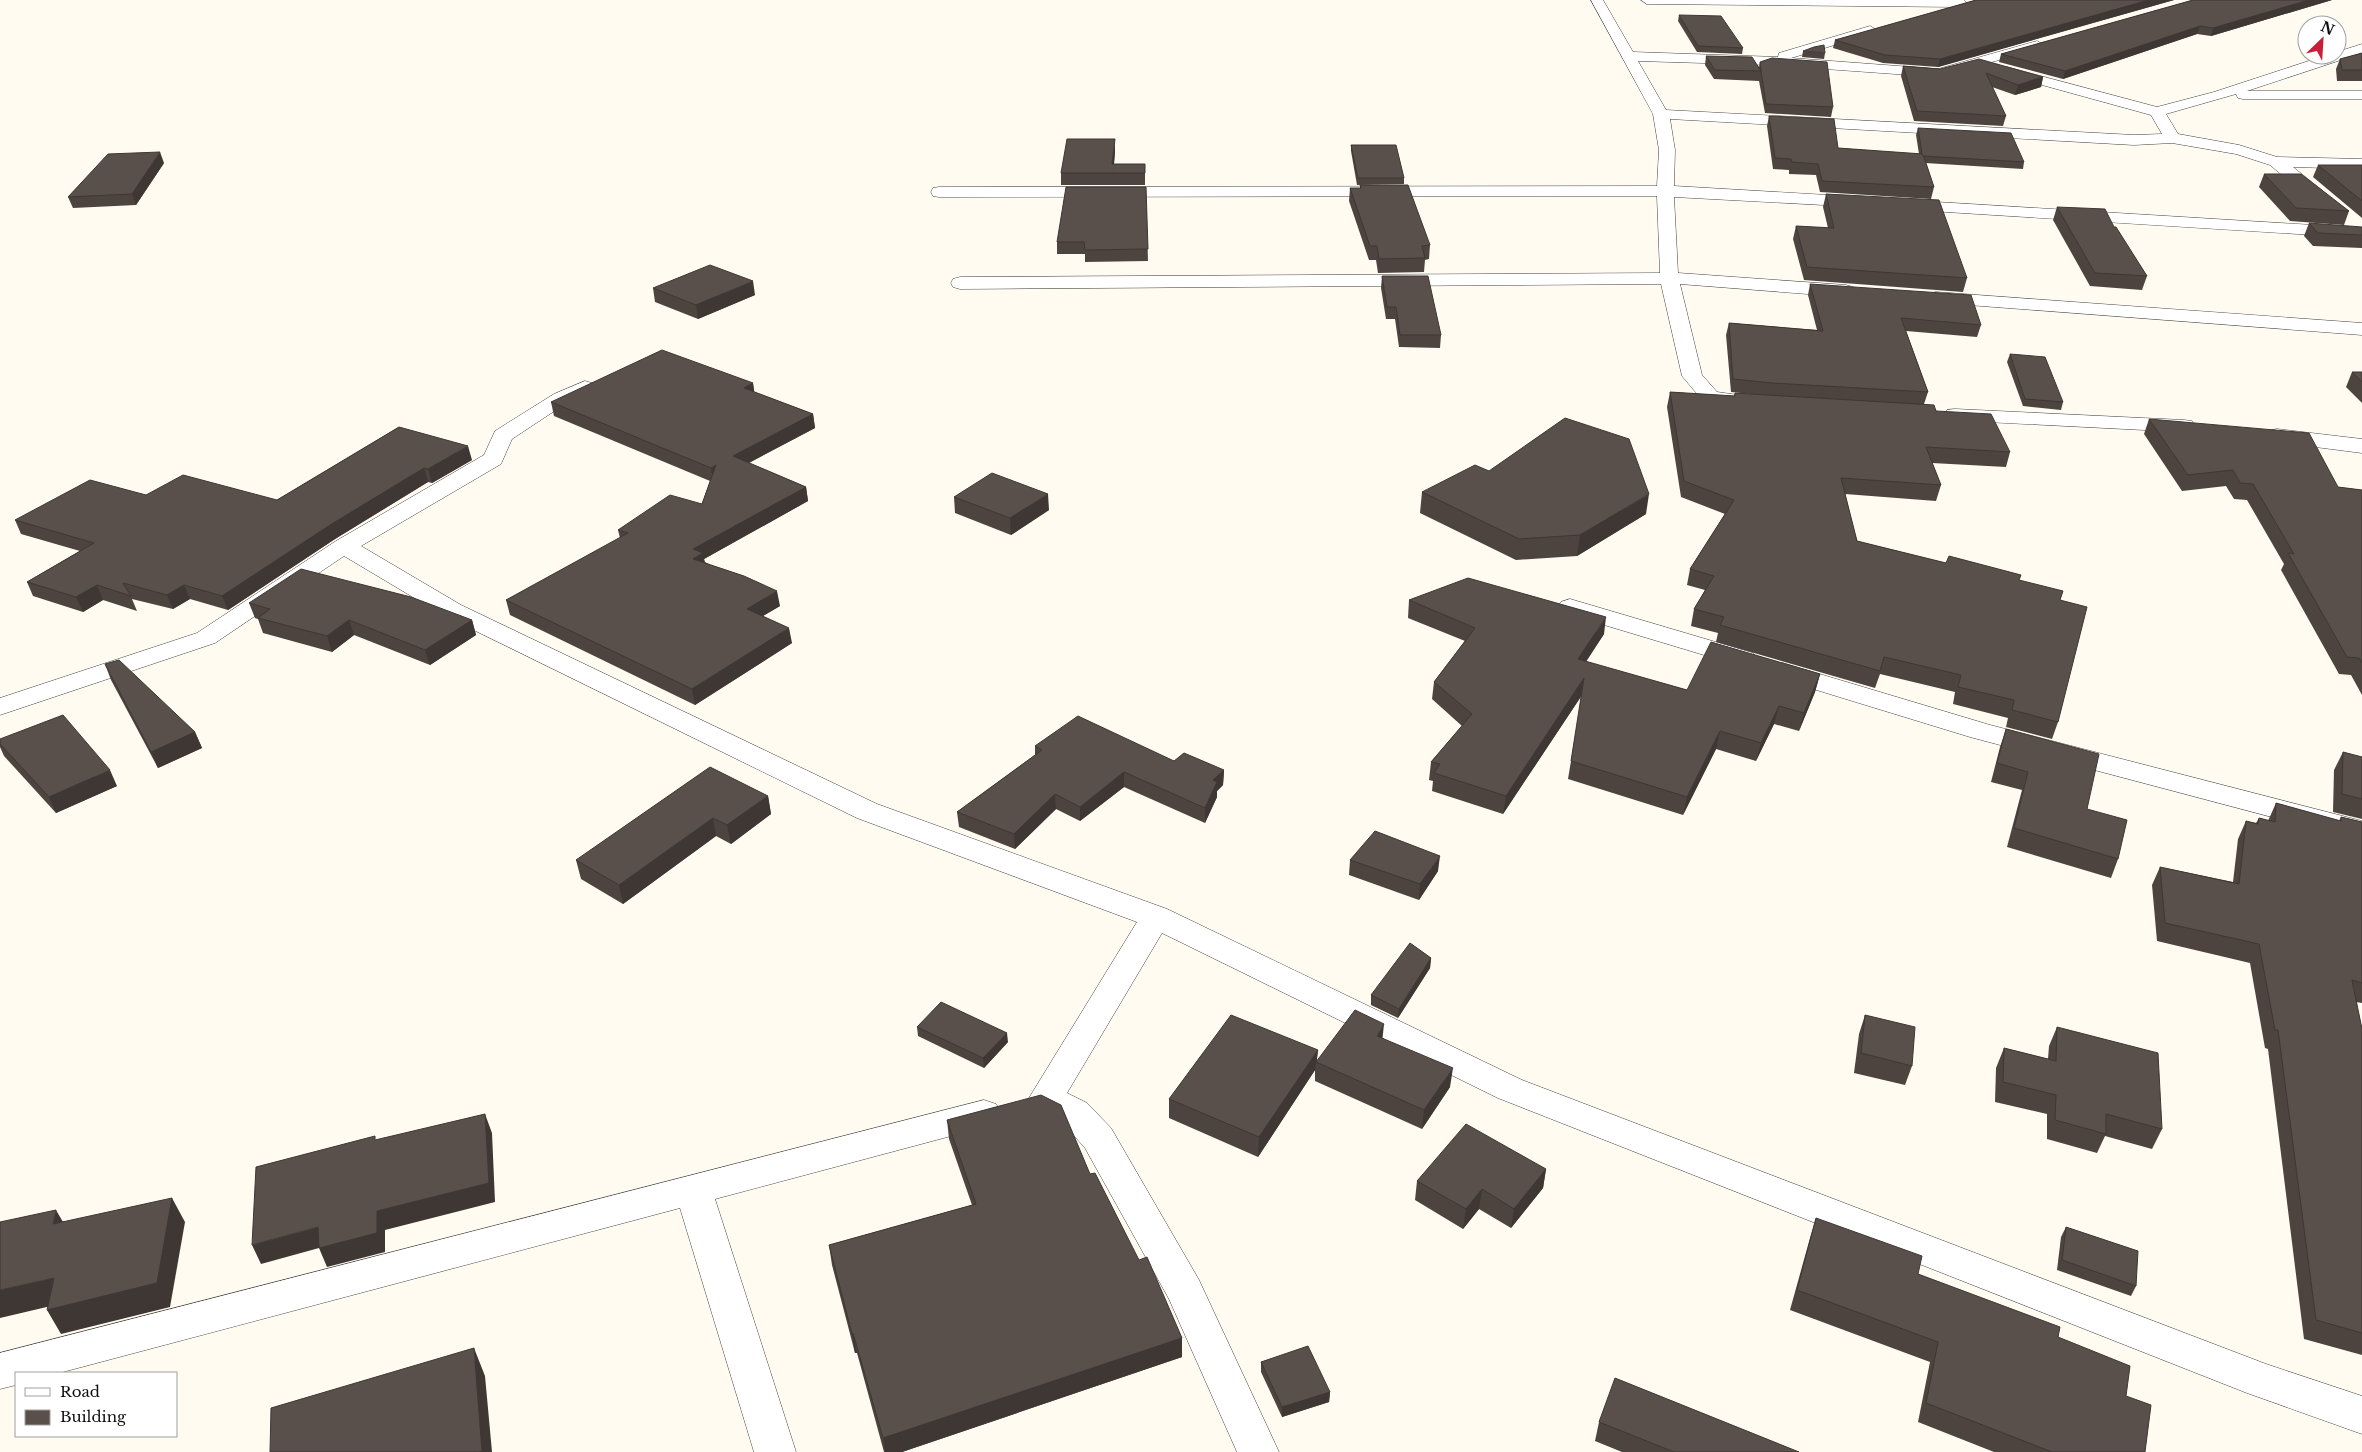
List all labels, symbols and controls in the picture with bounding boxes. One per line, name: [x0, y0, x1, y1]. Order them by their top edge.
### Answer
north arrow: [2297, 15, 2347, 65]
text: N: [2318, 17, 2337, 39]
legend: [15, 1372, 178, 1437]
text: Road: [60, 1382, 100, 1401]
text: Building: [60, 1407, 127, 1426]

